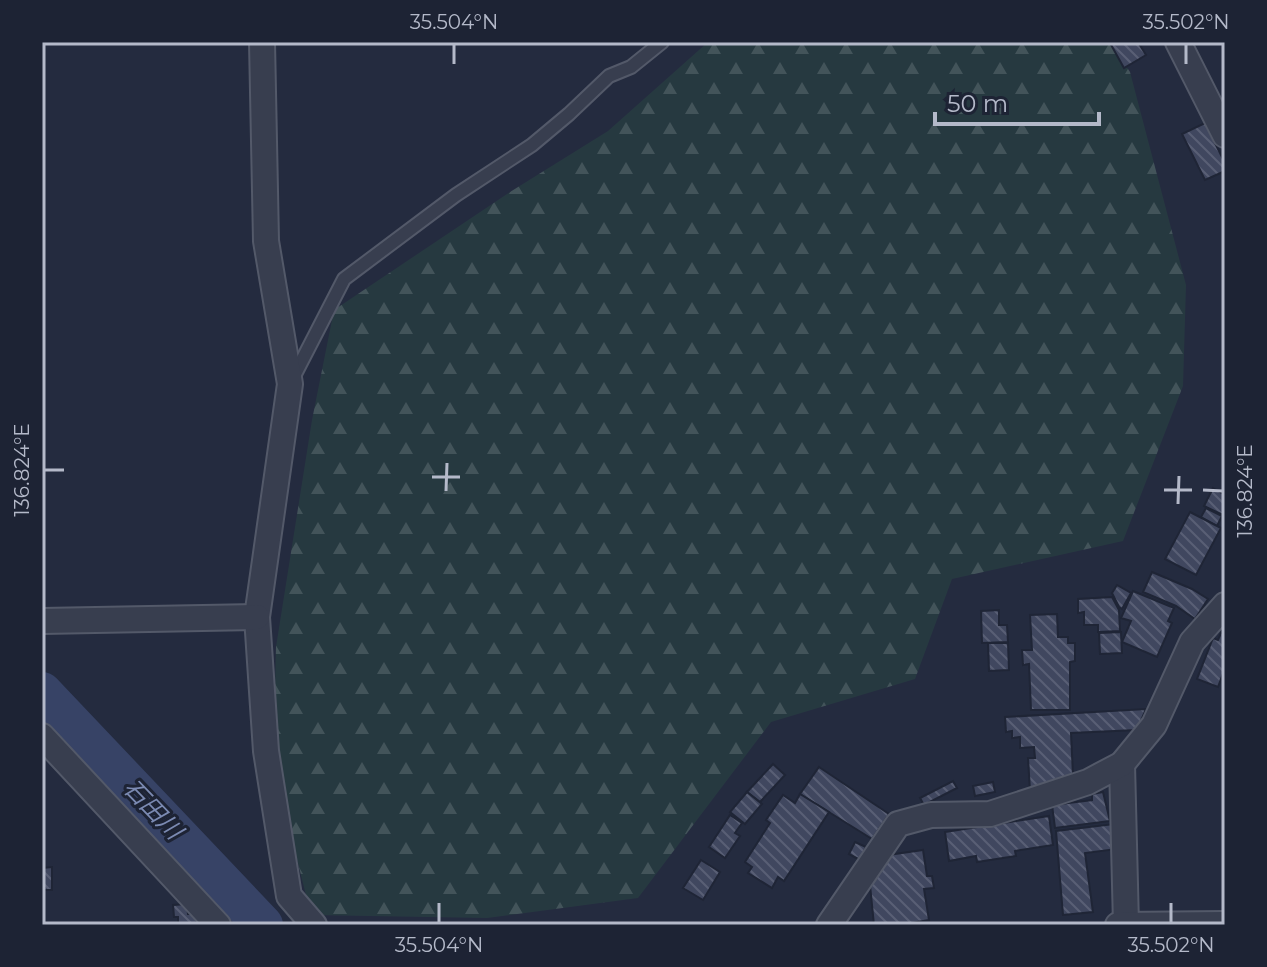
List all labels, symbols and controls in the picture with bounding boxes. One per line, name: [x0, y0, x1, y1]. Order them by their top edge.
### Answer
text: 35.504°N: [410, 10, 498, 34]
text: 35.502°N: [1142, 10, 1230, 34]
scale bar: [935, 76, 1099, 126]
text: 50 m: [947, 89, 1008, 118]
text: 136.824°E: [10, 423, 34, 517]
text: 136.824°E: [1233, 444, 1257, 538]
water label: 石田川: [118, 773, 191, 847]
text: 35.504°N: [395, 933, 483, 957]
text: 35.502°N: [1127, 933, 1215, 957]

